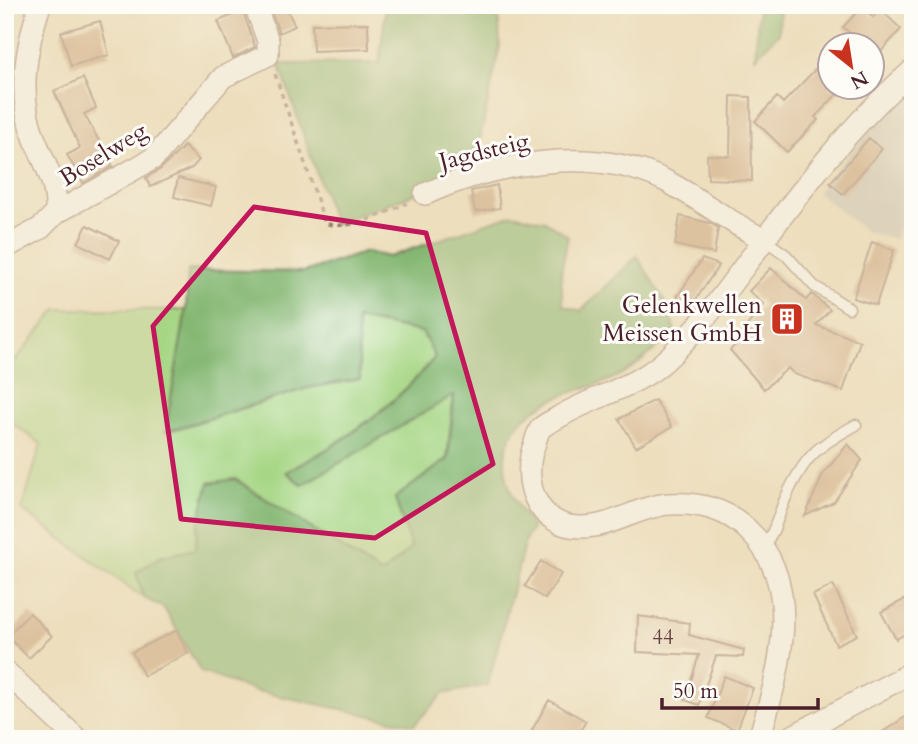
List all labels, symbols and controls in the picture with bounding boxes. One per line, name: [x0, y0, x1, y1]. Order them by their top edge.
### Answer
north arrow: [816, 32, 886, 102]
text: N: [845, 64, 873, 95]
street label: Boselweg: [53, 114, 154, 194]
street label: Jagdsteig: [433, 124, 533, 179]
place label: Gelenkwellen Meissen GmbH: [602, 289, 762, 350]
building icon: Gelenkwellen Meissen GmbH: [768, 300, 806, 338]
house number: 44: [652, 623, 674, 652]
scale bar: [662, 667, 818, 711]
text: 50 m: [673, 677, 718, 706]

